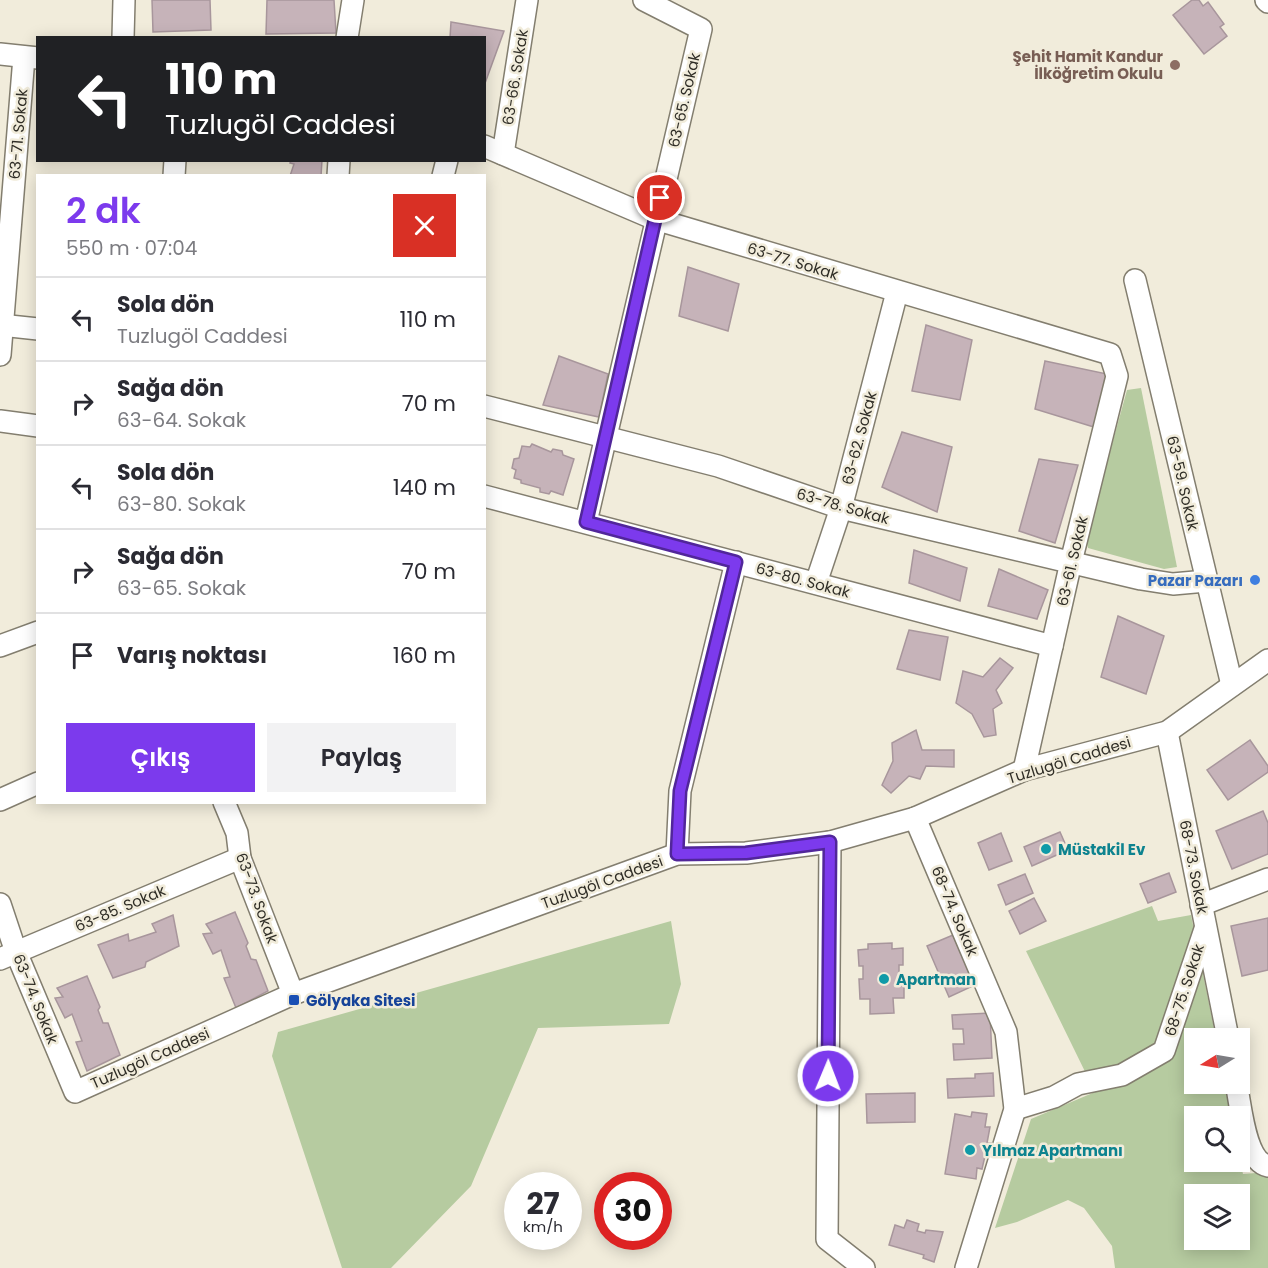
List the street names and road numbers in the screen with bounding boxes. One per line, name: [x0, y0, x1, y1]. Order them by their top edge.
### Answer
street label: 63-66. Sokak: [497, 27, 533, 126]
street label: 63-65. Sokak: [663, 50, 705, 149]
street label: 63-71. Sokak: [4, 88, 32, 180]
street label: 63-77. Sokak: [745, 237, 841, 285]
street label: 63-62. Sokak: [836, 389, 882, 487]
street label: 63-59. Sokak: [1162, 434, 1204, 533]
street label: 63-78. Sokak: [794, 483, 892, 529]
street label: 63-61. Sokak: [1051, 514, 1093, 608]
street label: 63-80. Sokak: [754, 557, 853, 603]
street label: Tuzlugöl Caddesi: [1005, 731, 1133, 789]
street label: 68-73. Sokak: [1175, 818, 1213, 916]
street label: 63-73. Sokak: [231, 850, 283, 946]
street label: Tuzlugöl Caddesi: [538, 850, 666, 914]
street label: 68-74. Sokak: [927, 863, 984, 960]
street label: 63-85. Sokak: [71, 879, 169, 937]
street label: 68-75. Sokak: [1159, 941, 1209, 1039]
street label: 63-74. Sokak: [8, 951, 64, 1047]
street label: Tuzlugöl Caddesi: [87, 1022, 213, 1094]

